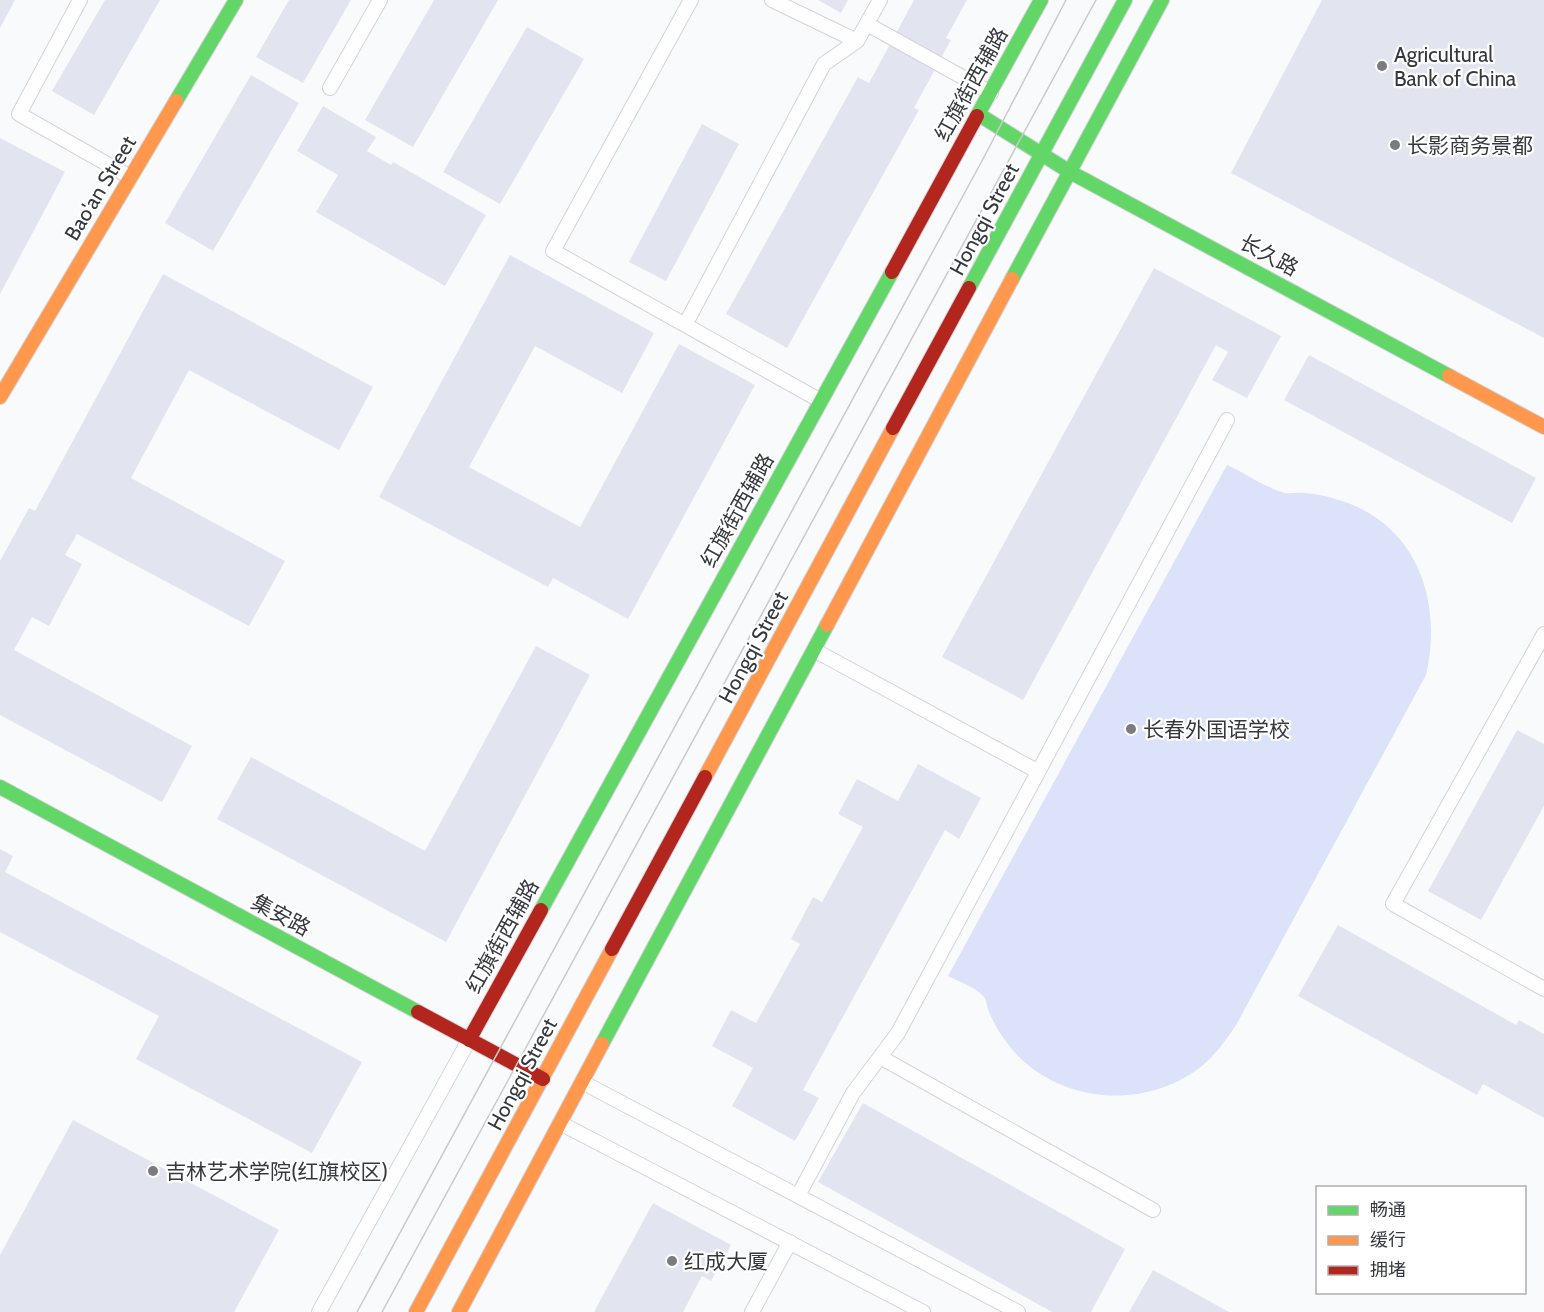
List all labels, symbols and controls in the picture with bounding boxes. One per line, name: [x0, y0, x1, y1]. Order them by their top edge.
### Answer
street label: 红旗街西辅路: [930, 23, 1012, 145]
place label: Agricultural Bank of China: [1394, 42, 1516, 91]
marker: Agricultural Bank of China: [1375, 59, 1389, 73]
street label: Bao'an Street: [59, 131, 141, 245]
place label: 长影商务景都: [1407, 133, 1533, 158]
marker: 长影商务景都: [1388, 138, 1402, 152]
street label: Hongqi Street: [944, 159, 1024, 279]
street label: 长久路: [1235, 229, 1303, 281]
street label: 红旗街西辅路: [696, 449, 778, 571]
street label: Hongqi Street: [713, 587, 793, 707]
place label: 长春外国语学校: [1143, 717, 1290, 742]
marker: 长春外国语学校: [1124, 722, 1138, 736]
street label: 红旗街西辅路: [461, 875, 543, 997]
street label: 集安路: [247, 889, 315, 941]
street label: Hongqi Street: [482, 1014, 562, 1134]
place label: 吉林艺术学院(红旗校区): [165, 1159, 388, 1184]
marker: 吉林艺术学院(红旗校区): [146, 1164, 160, 1178]
legend: [1316, 1186, 1526, 1294]
text: 畅通: [1370, 1199, 1406, 1221]
text: 缓行: [1370, 1229, 1406, 1251]
place label: 红成大厦: [684, 1249, 768, 1274]
marker: 红成大厦: [665, 1254, 679, 1268]
text: 拥堵: [1370, 1259, 1406, 1281]

